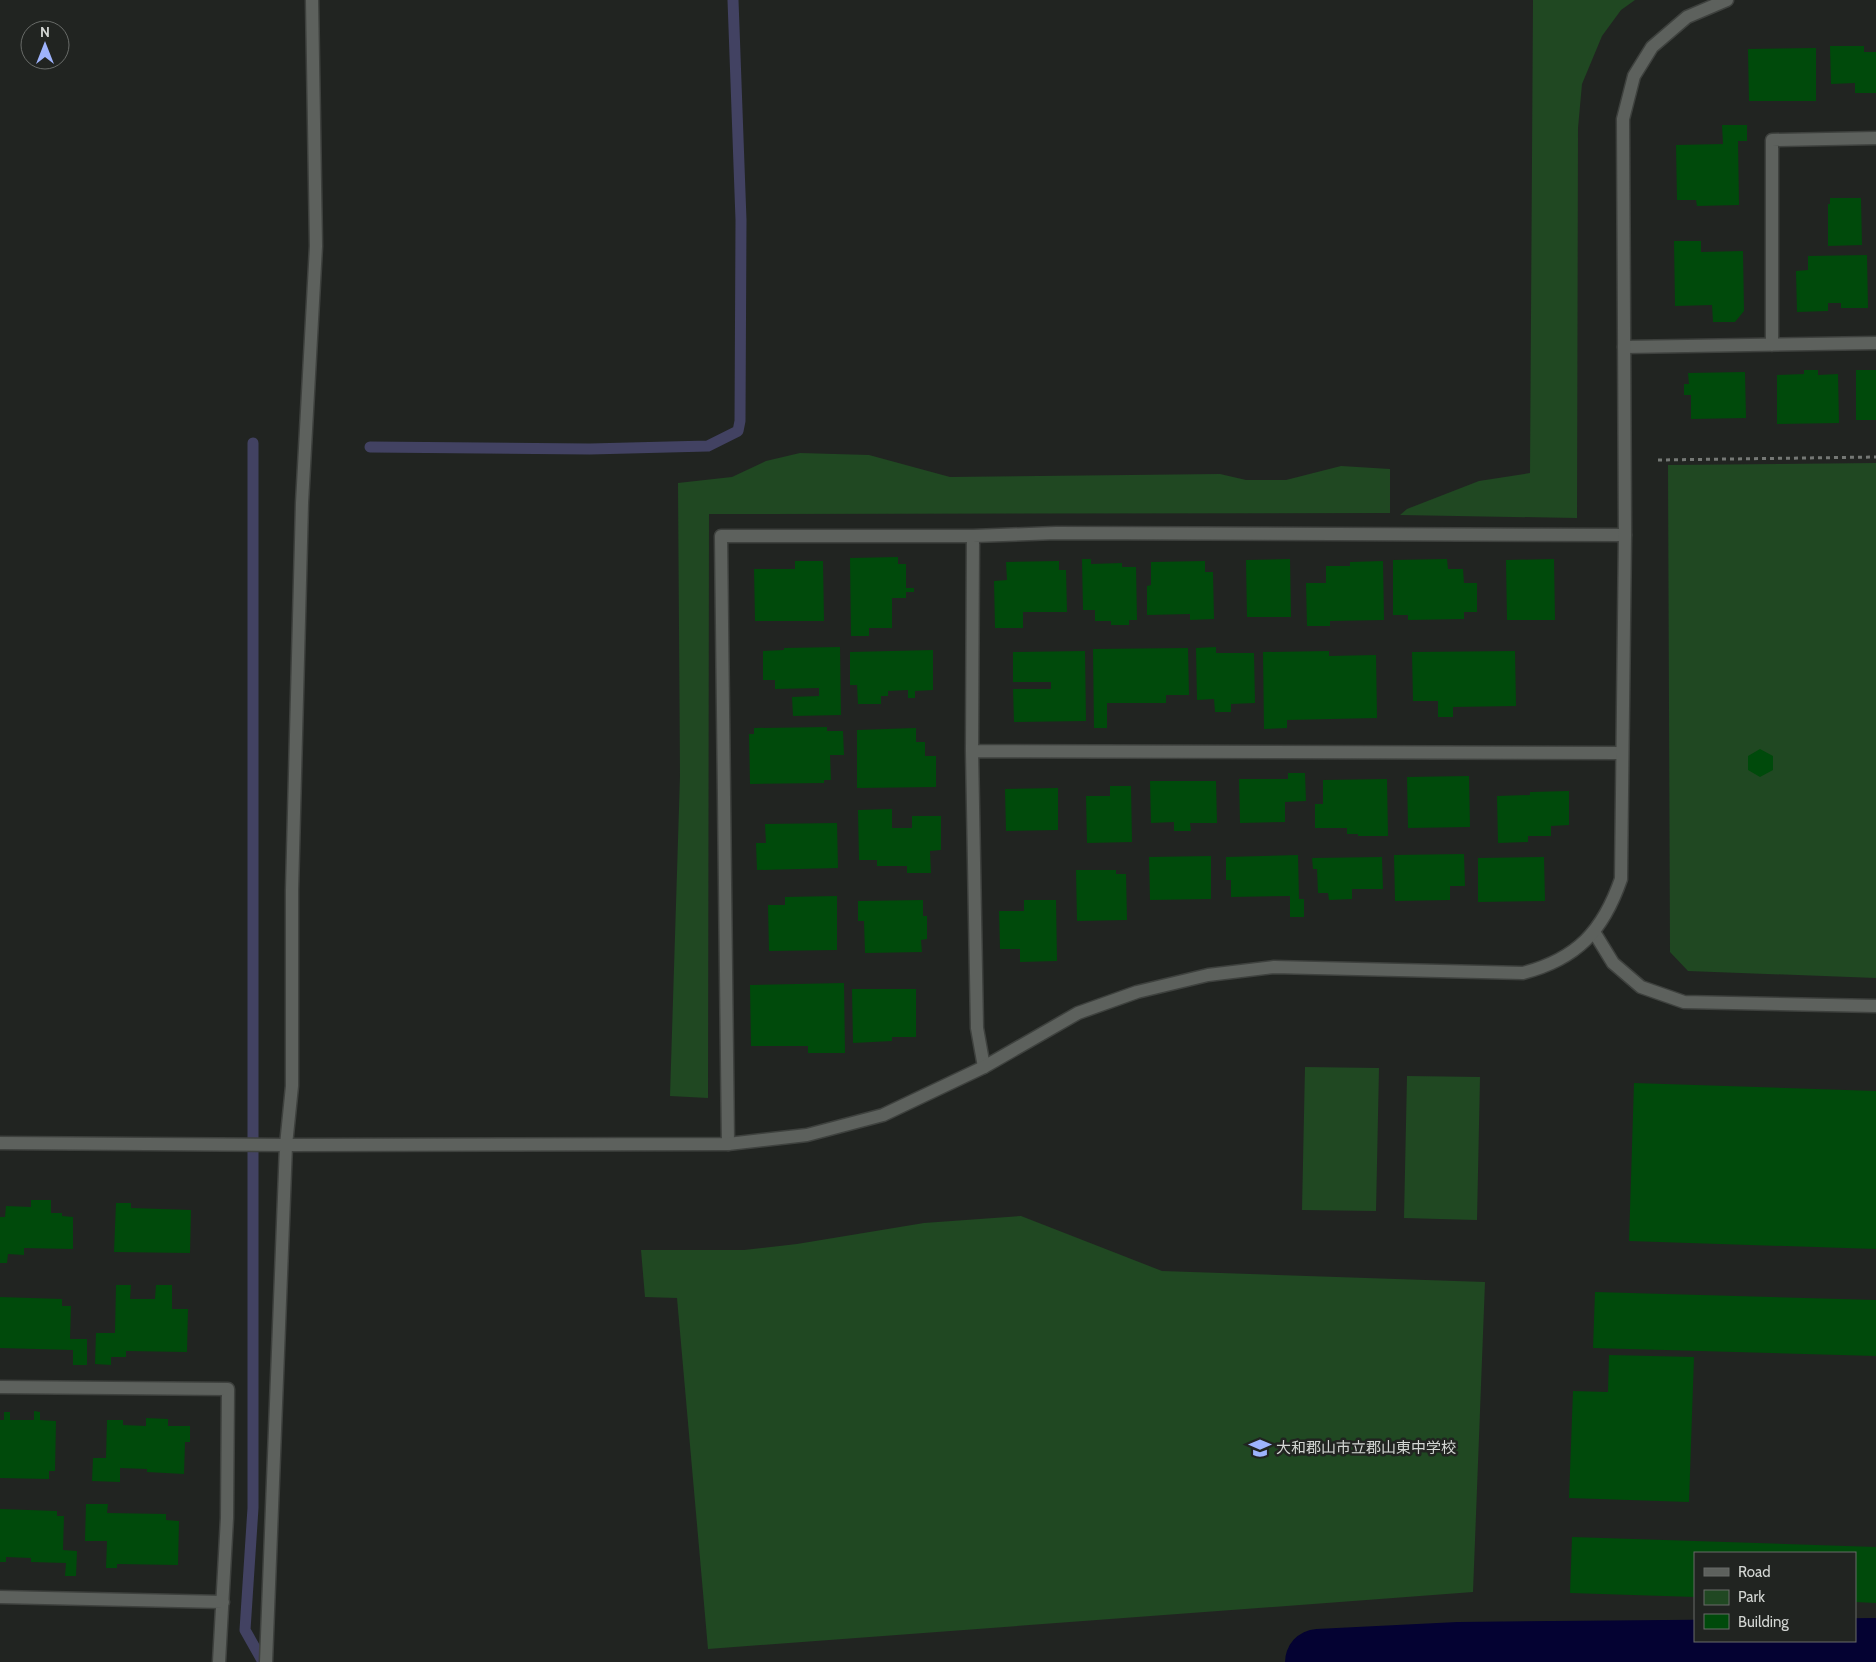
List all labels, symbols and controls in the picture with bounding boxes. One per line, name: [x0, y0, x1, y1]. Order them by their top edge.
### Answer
north arrow: [20, 20, 70, 70]
text: N: [40, 23, 50, 41]
school or university icon: 大和郡山市立郡山東中学校: [1247, 1435, 1273, 1461]
place label: 大和郡山市立郡山東中学校: [1276, 1439, 1456, 1457]
legend: [1694, 1552, 1856, 1642]
text: Road: [1738, 1563, 1771, 1581]
text: Park: [1738, 1588, 1765, 1606]
text: Building: [1738, 1613, 1789, 1631]

